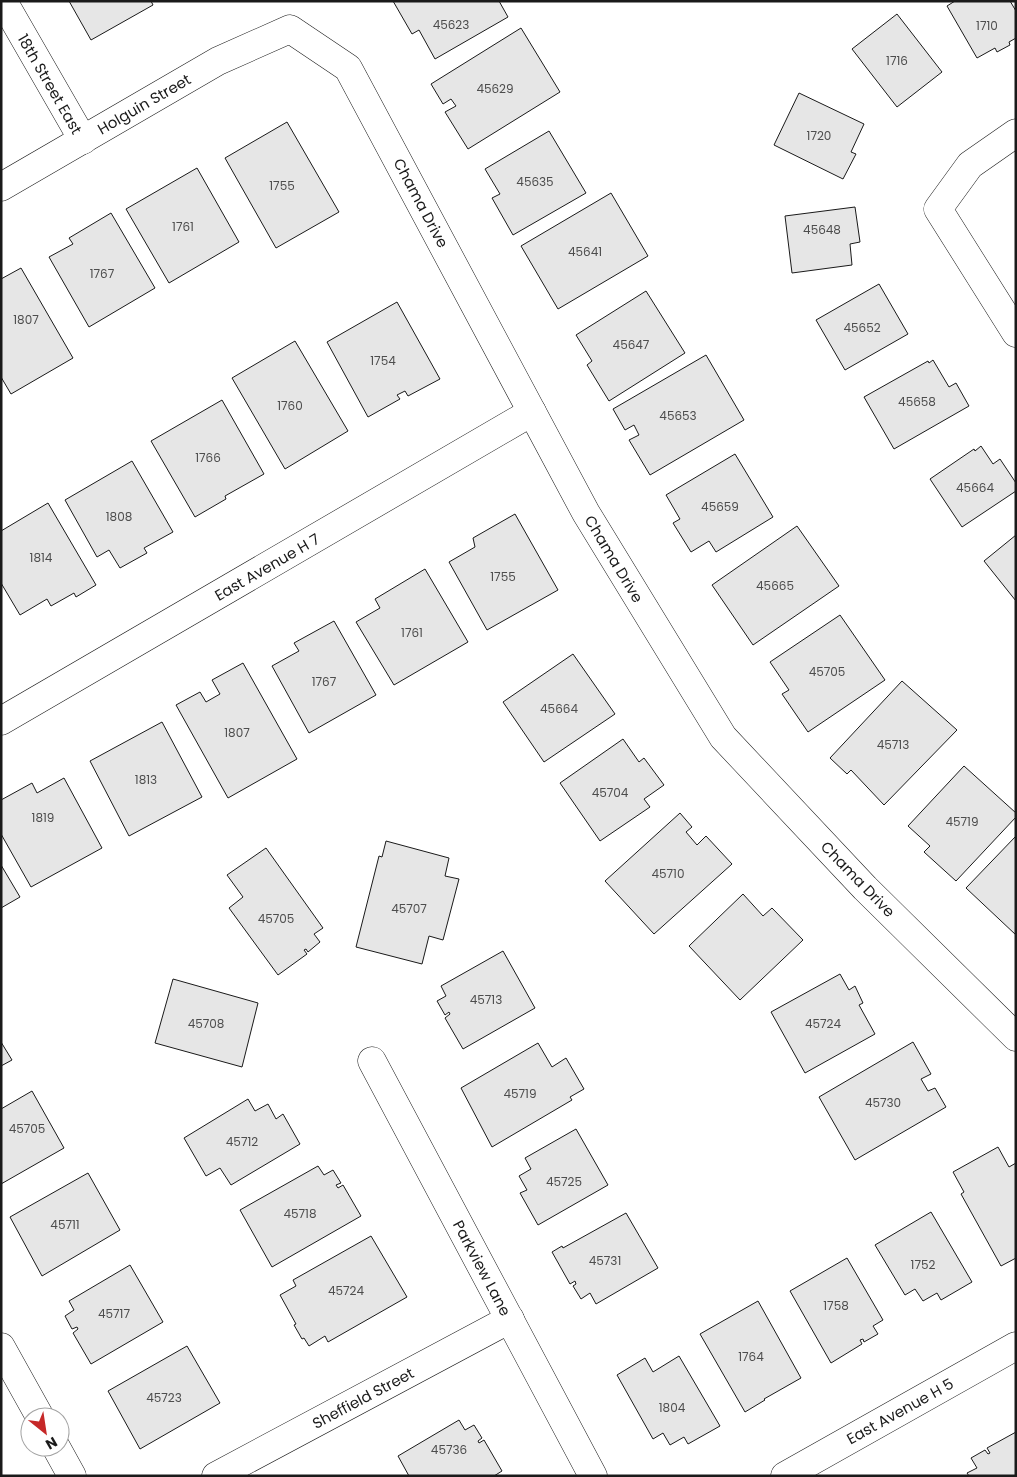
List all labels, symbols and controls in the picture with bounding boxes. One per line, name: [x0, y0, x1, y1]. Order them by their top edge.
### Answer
house number: 45623: [433, 16, 469, 33]
house number: 1710: [976, 17, 998, 34]
street label: 18th Street East: [13, 30, 87, 138]
house number: 1716: [886, 52, 908, 69]
street label: Holguin Street: [93, 69, 195, 139]
house number: 45629: [476, 80, 514, 97]
house number: 1720: [807, 127, 831, 144]
street label: Chama Drive: [389, 155, 453, 251]
house number: 45635: [516, 173, 554, 190]
house number: 1755: [269, 177, 295, 194]
house number: 1761: [172, 218, 194, 235]
house number: 45648: [803, 221, 841, 238]
house number: 45641: [568, 243, 602, 260]
house number: 1767: [90, 265, 115, 282]
house number: 1807: [13, 311, 39, 328]
house number: 45652: [843, 319, 881, 336]
house number: 45647: [613, 336, 650, 353]
house number: 1754: [370, 352, 396, 369]
house number: 45658: [898, 393, 936, 410]
house number: 1760: [277, 397, 303, 414]
house number: 45653: [659, 407, 697, 424]
house number: 1766: [195, 449, 221, 466]
house number: 45664: [956, 479, 994, 496]
house number: 45659: [701, 498, 739, 515]
house number: 1808: [106, 508, 132, 525]
street label: Chama Drive: [580, 511, 648, 607]
street label: East Avenue H 7: [211, 528, 323, 606]
house number: 1814: [30, 549, 53, 566]
house number: 1755: [490, 568, 516, 585]
house number: 45665: [756, 577, 794, 594]
house number: 1761: [401, 624, 423, 641]
house number: 45705: [809, 663, 845, 680]
house number: 1767: [312, 673, 337, 690]
house number: 45664: [540, 700, 578, 717]
house number: 1807: [224, 724, 250, 741]
house number: 45713: [877, 736, 909, 753]
house number: 1813: [135, 771, 157, 788]
house number: 45704: [592, 784, 629, 801]
house number: 1819: [32, 809, 54, 826]
house number: 45719: [945, 813, 979, 830]
street label: Chama Drive: [816, 836, 900, 922]
house number: 45710: [651, 865, 685, 882]
house number: 45707: [391, 900, 427, 917]
house number: 45705: [258, 910, 294, 927]
house number: 45713: [470, 991, 502, 1008]
house number: 45708: [188, 1015, 224, 1032]
house number: 45724: [805, 1015, 841, 1032]
house number: 45719: [503, 1085, 537, 1102]
house number: 45730: [865, 1094, 901, 1111]
house number: 45705: [9, 1120, 45, 1137]
house number: 45712: [226, 1133, 258, 1150]
house number: 45725: [546, 1173, 582, 1190]
house number: 45718: [283, 1205, 317, 1222]
house number: 45711: [50, 1216, 80, 1233]
street label: Parkview Lane: [448, 1217, 516, 1319]
house number: 45731: [589, 1252, 621, 1269]
house number: 1752: [911, 1256, 936, 1273]
house number: 45724: [328, 1282, 364, 1299]
house number: 1758: [823, 1297, 849, 1314]
house number: 45717: [98, 1305, 130, 1322]
house number: 1764: [738, 1348, 764, 1365]
street label: Sheffield Street: [308, 1362, 418, 1434]
street label: East Avenue H 5: [843, 1373, 957, 1449]
house number: 45723: [146, 1389, 182, 1406]
house number: 1804: [659, 1399, 686, 1416]
north arrow: [20, 1407, 70, 1457]
text: N: [42, 1432, 61, 1455]
house number: 45736: [431, 1441, 467, 1458]

